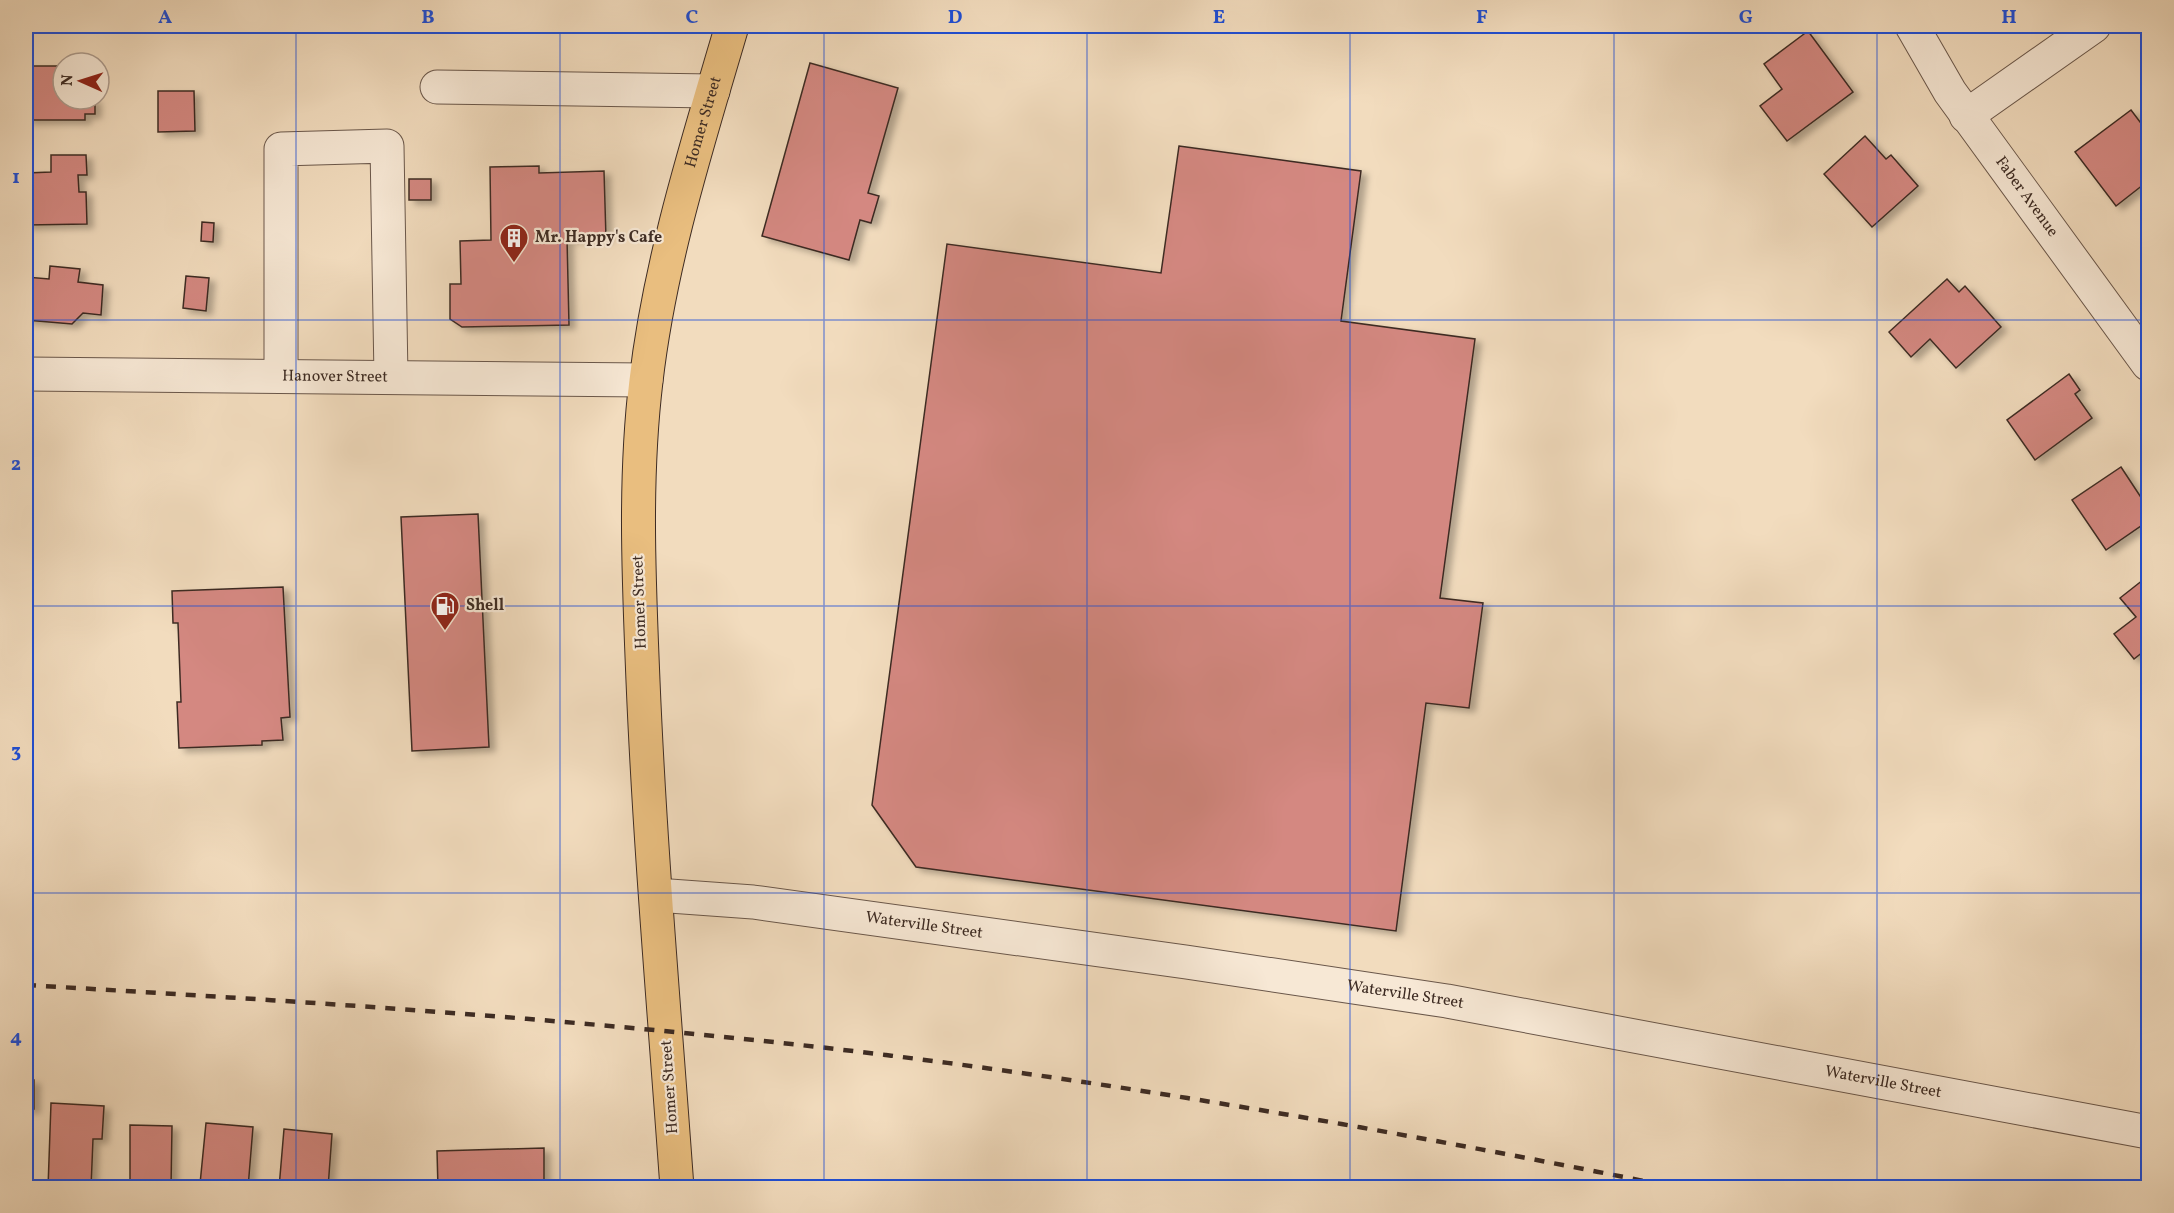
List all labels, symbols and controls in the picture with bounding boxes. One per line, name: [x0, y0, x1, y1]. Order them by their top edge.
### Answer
text: A: [158, 4, 172, 32]
text: B: [421, 4, 435, 32]
text: C: [686, 4, 699, 32]
text: D: [948, 4, 962, 32]
text: E: [1213, 4, 1225, 32]
text: F: [1476, 4, 1488, 32]
text: G: [1739, 4, 1753, 32]
text: H: [2001, 4, 2017, 32]
north arrow: [51, 51, 111, 111]
street label: Homer Street: [680, 73, 728, 170]
text: N: [57, 74, 79, 87]
street label: Faber Avenue: [1990, 152, 2063, 242]
text: 1: [12, 164, 20, 192]
building icon: Mr. Happy's Cafe: [498, 222, 530, 264]
place label: Mr. Happy's Cafe: [535, 227, 662, 249]
street label: Hanover Street: [282, 365, 388, 389]
text: 2: [11, 451, 21, 479]
street label: Homer Street: [627, 554, 653, 649]
fuel station icon: Shell: [429, 590, 461, 632]
place label: Shell: [466, 595, 505, 617]
text: 3: [11, 738, 21, 766]
street label: Waterville Street: [864, 907, 984, 945]
street label: Waterville Street: [1345, 975, 1466, 1015]
text: 4: [10, 1024, 22, 1052]
street label: Homer Street: [656, 1039, 684, 1135]
street label: Waterville Street: [1823, 1061, 1944, 1104]

